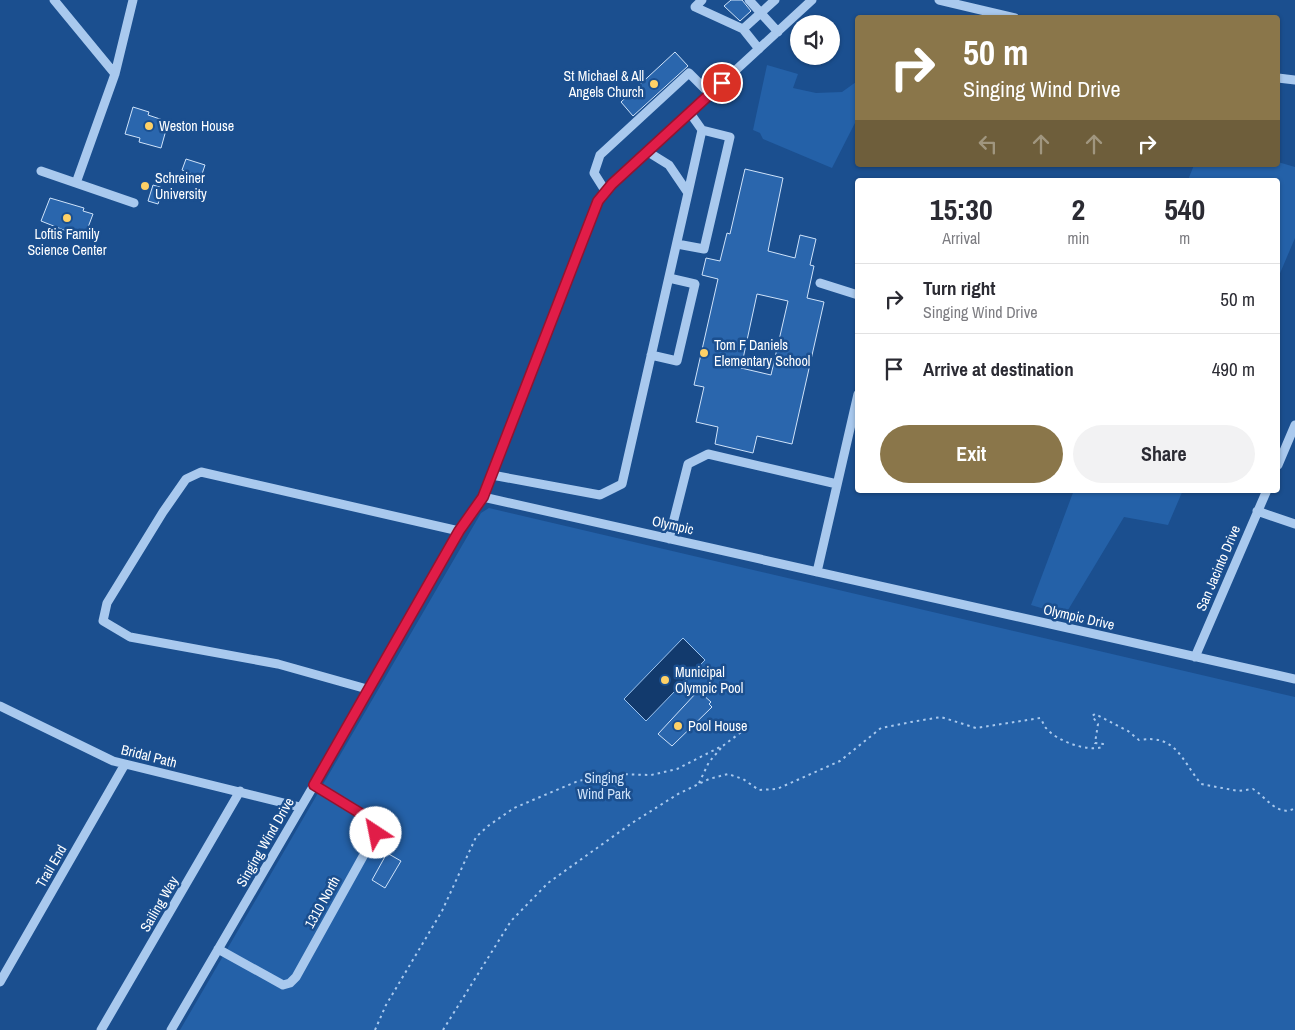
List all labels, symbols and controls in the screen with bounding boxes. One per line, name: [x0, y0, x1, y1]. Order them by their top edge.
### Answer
map controls: [790, 15, 840, 65]
button: sound: [790, 15, 840, 65]
text: 50 m: [963, 29, 1028, 76]
icon: right: [880, 35, 945, 100]
pin: [701, 62, 743, 104]
place label: St Michael & All Angels Church: [564, 67, 644, 101]
icon: arrive: [708, 69, 736, 97]
text: Singing Wind Drive: [963, 74, 1120, 104]
marker: St Michael & All Angels Church: [648, 78, 660, 90]
place label: Weston House: [159, 117, 234, 135]
marker: Weston House: [143, 120, 155, 132]
icon: left: [974, 130, 1002, 158]
icon: ahead: [1027, 130, 1055, 158]
icon: ahead: [1080, 130, 1108, 158]
icon: right: [1133, 130, 1161, 158]
place label: Schreiner University: [155, 169, 207, 203]
marker: Schreiner University: [139, 180, 151, 192]
text: 15:30: [930, 189, 993, 229]
text: 2: [1072, 189, 1085, 229]
text: 540: [1164, 189, 1205, 229]
marker: Loftis Family Science Center: [61, 212, 73, 224]
place label: Loftis Family Science Center: [27, 225, 107, 259]
text: Arrival: [942, 227, 980, 249]
text: min: [1067, 227, 1089, 249]
text: m: [1179, 227, 1190, 249]
text: Turn right: [923, 275, 995, 301]
icon: right: [880, 285, 908, 313]
text: 50 m: [1220, 286, 1255, 312]
text: Singing Wind Drive: [923, 301, 1038, 323]
place label: Tom F Daniels Elementary School: [714, 336, 810, 370]
marker: Tom F Daniels Elementary School: [698, 347, 710, 359]
icon: arrive: [880, 355, 908, 383]
text: Arrive at destination: [923, 356, 1074, 382]
text: 490 m: [1212, 356, 1255, 382]
button: Exit: [880, 425, 1063, 483]
button: Share: [1073, 425, 1255, 483]
street label: Olympic: [650, 511, 696, 539]
street label: San Jacinto Drive: [1192, 522, 1244, 614]
street label: Olympic Drive: [1042, 600, 1116, 634]
place label: Municipal Olympic Pool: [675, 663, 743, 697]
marker: Municipal Olympic Pool: [659, 674, 671, 686]
place label: Pool House: [688, 717, 747, 735]
marker: Pool House: [672, 720, 684, 732]
street label: Bridal Path: [119, 740, 179, 772]
park label: Singing Wind Park: [577, 769, 631, 803]
street label: Singing Wind Drive: [232, 794, 298, 890]
position arrow: [349, 806, 401, 858]
street label: Trail End: [32, 842, 70, 890]
street label: Sailing Way: [136, 873, 182, 935]
street label: 1310 North: [300, 873, 344, 931]

